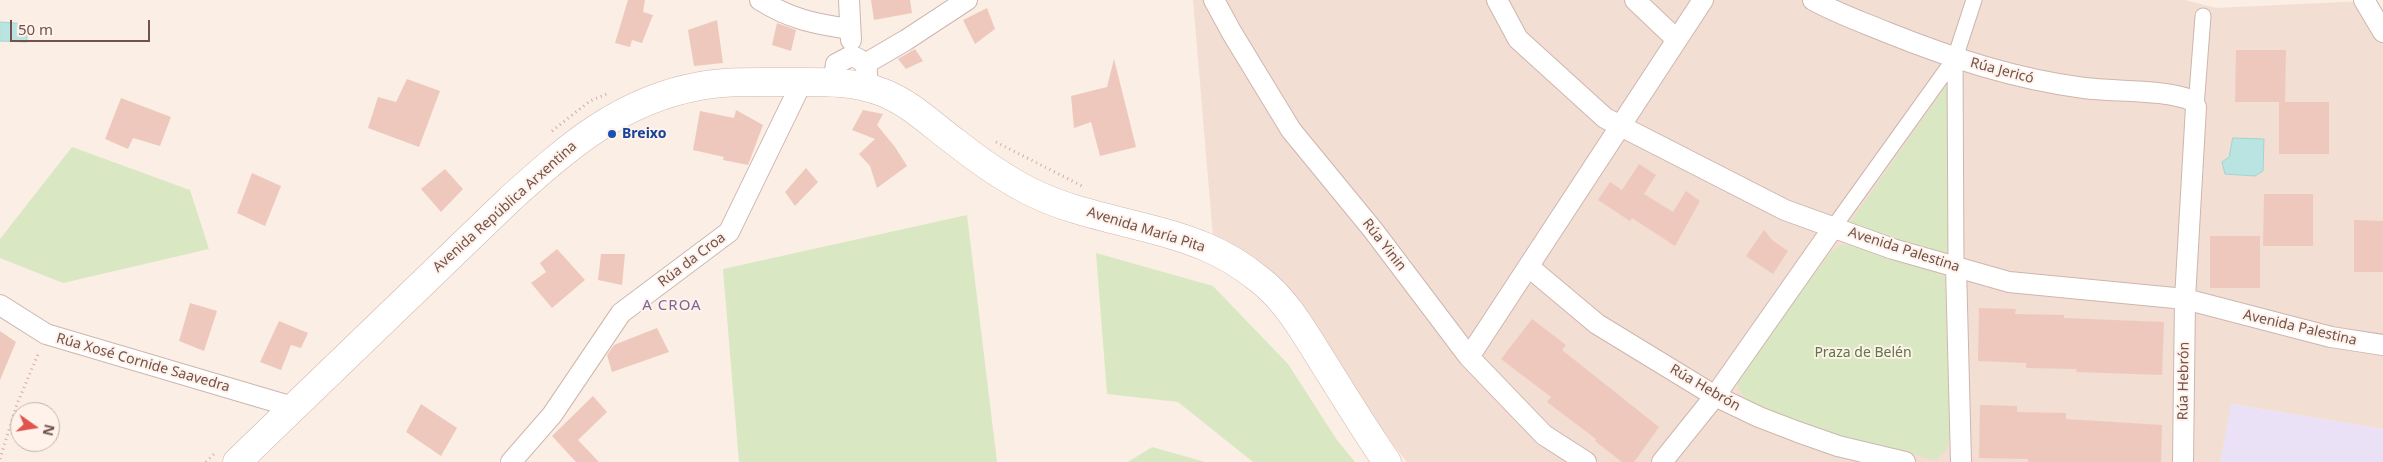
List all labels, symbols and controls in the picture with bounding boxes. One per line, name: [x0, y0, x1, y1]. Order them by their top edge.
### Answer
scale bar: [12, 10, 152, 42]
text: 50 m: [18, 19, 53, 39]
street label: Rúa Jericó: [1968, 54, 2036, 88]
place label: Breixo: [622, 126, 666, 142]
marker: Breixo: [606, 128, 618, 140]
street label: Avenida República Arxentina: [430, 138, 580, 276]
street label: Avenida María Pita: [1085, 204, 1207, 256]
street label: Rúa Yinin: [1359, 216, 1409, 274]
street label: Avenida Palestina: [1846, 224, 1962, 276]
street label: Rúa da Croa: [655, 229, 729, 291]
district label: A CROA: [642, 297, 702, 315]
street label: Avenida Palestina: [2242, 307, 2358, 349]
street label: Rúa Xosé Cornide Saavedra: [54, 330, 232, 396]
street label: Rúa Hebrón: [2175, 342, 2193, 420]
park label: Praza de Belén: [1814, 345, 1912, 361]
street label: Rúa Hebrón: [1667, 361, 1743, 415]
north arrow: [10, 402, 60, 452]
text: N: [39, 423, 60, 438]

